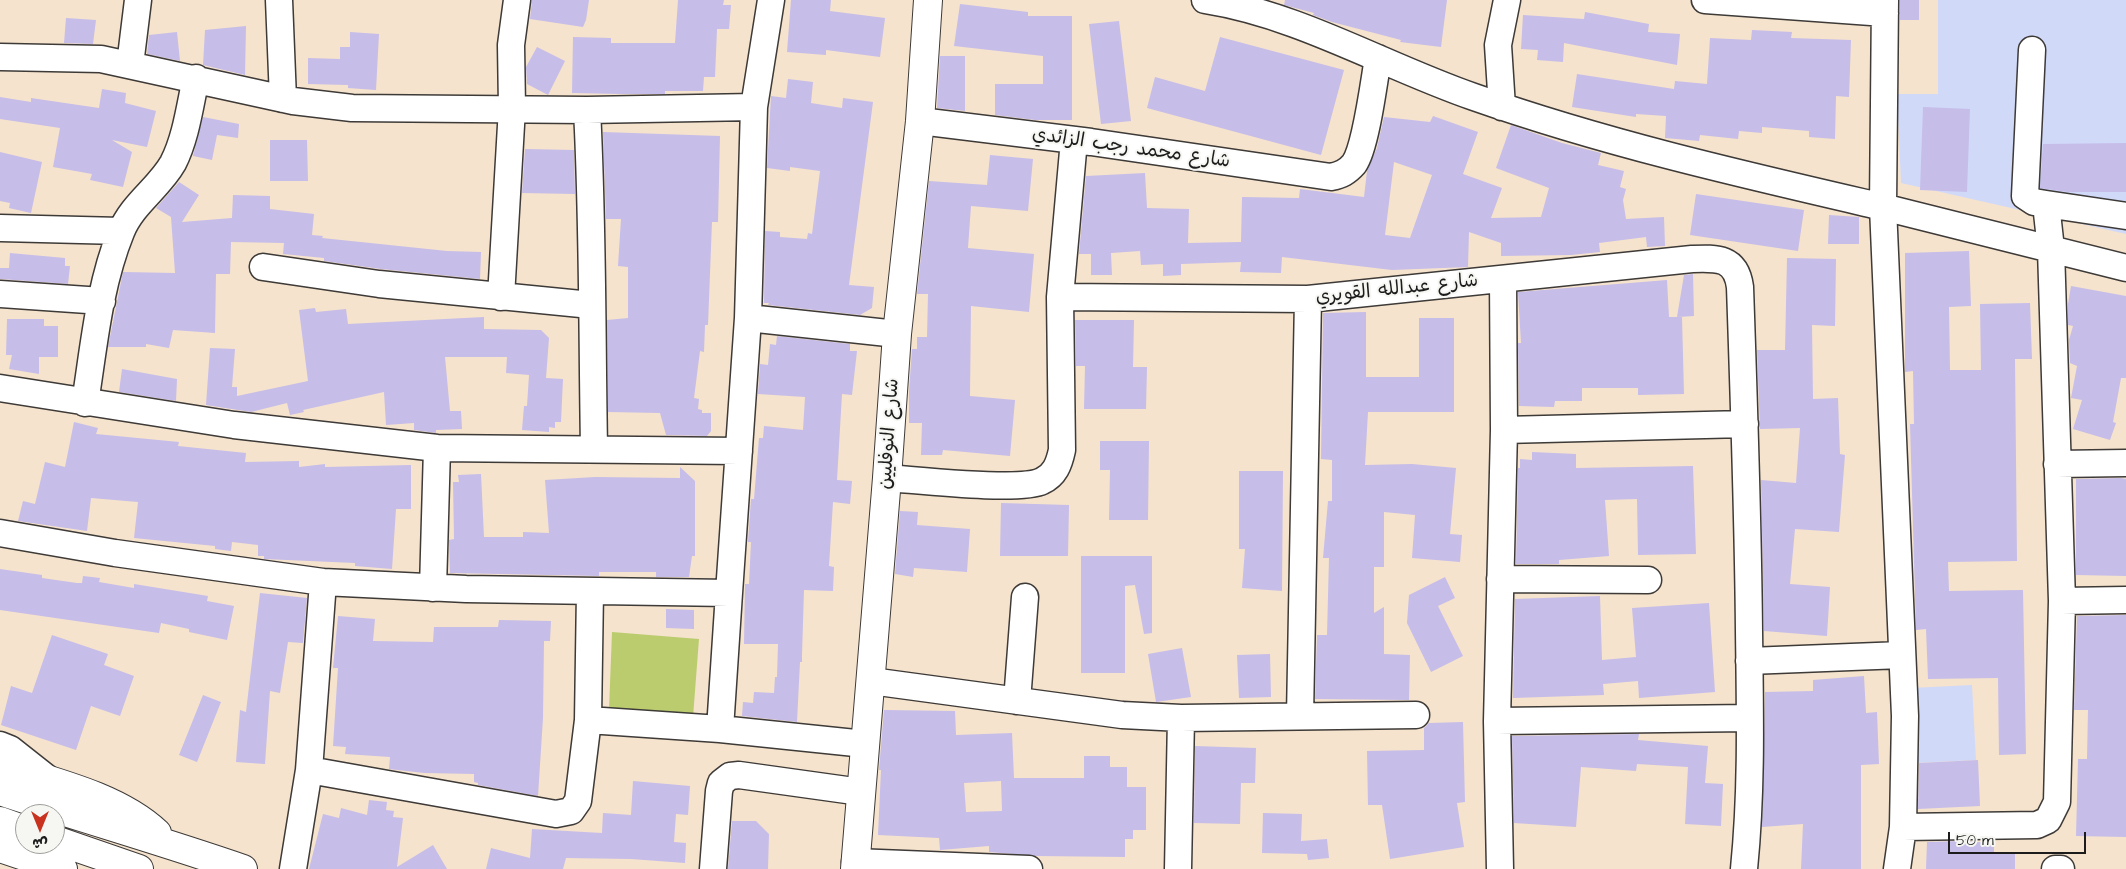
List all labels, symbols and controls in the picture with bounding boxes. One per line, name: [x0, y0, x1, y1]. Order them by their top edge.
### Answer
street label: شارع محمد رجب الزائدي: [1031, 124, 1231, 174]
street label: شارع عبدالله القويري: [1315, 270, 1479, 310]
street label: شارع النوفليين: [875, 378, 905, 490]
north arrow: [15, 804, 65, 854]
scale bar: [1951, 822, 2088, 854]
text: 50 m: [1956, 830, 1994, 851]
text: ش: [32, 833, 48, 853]

